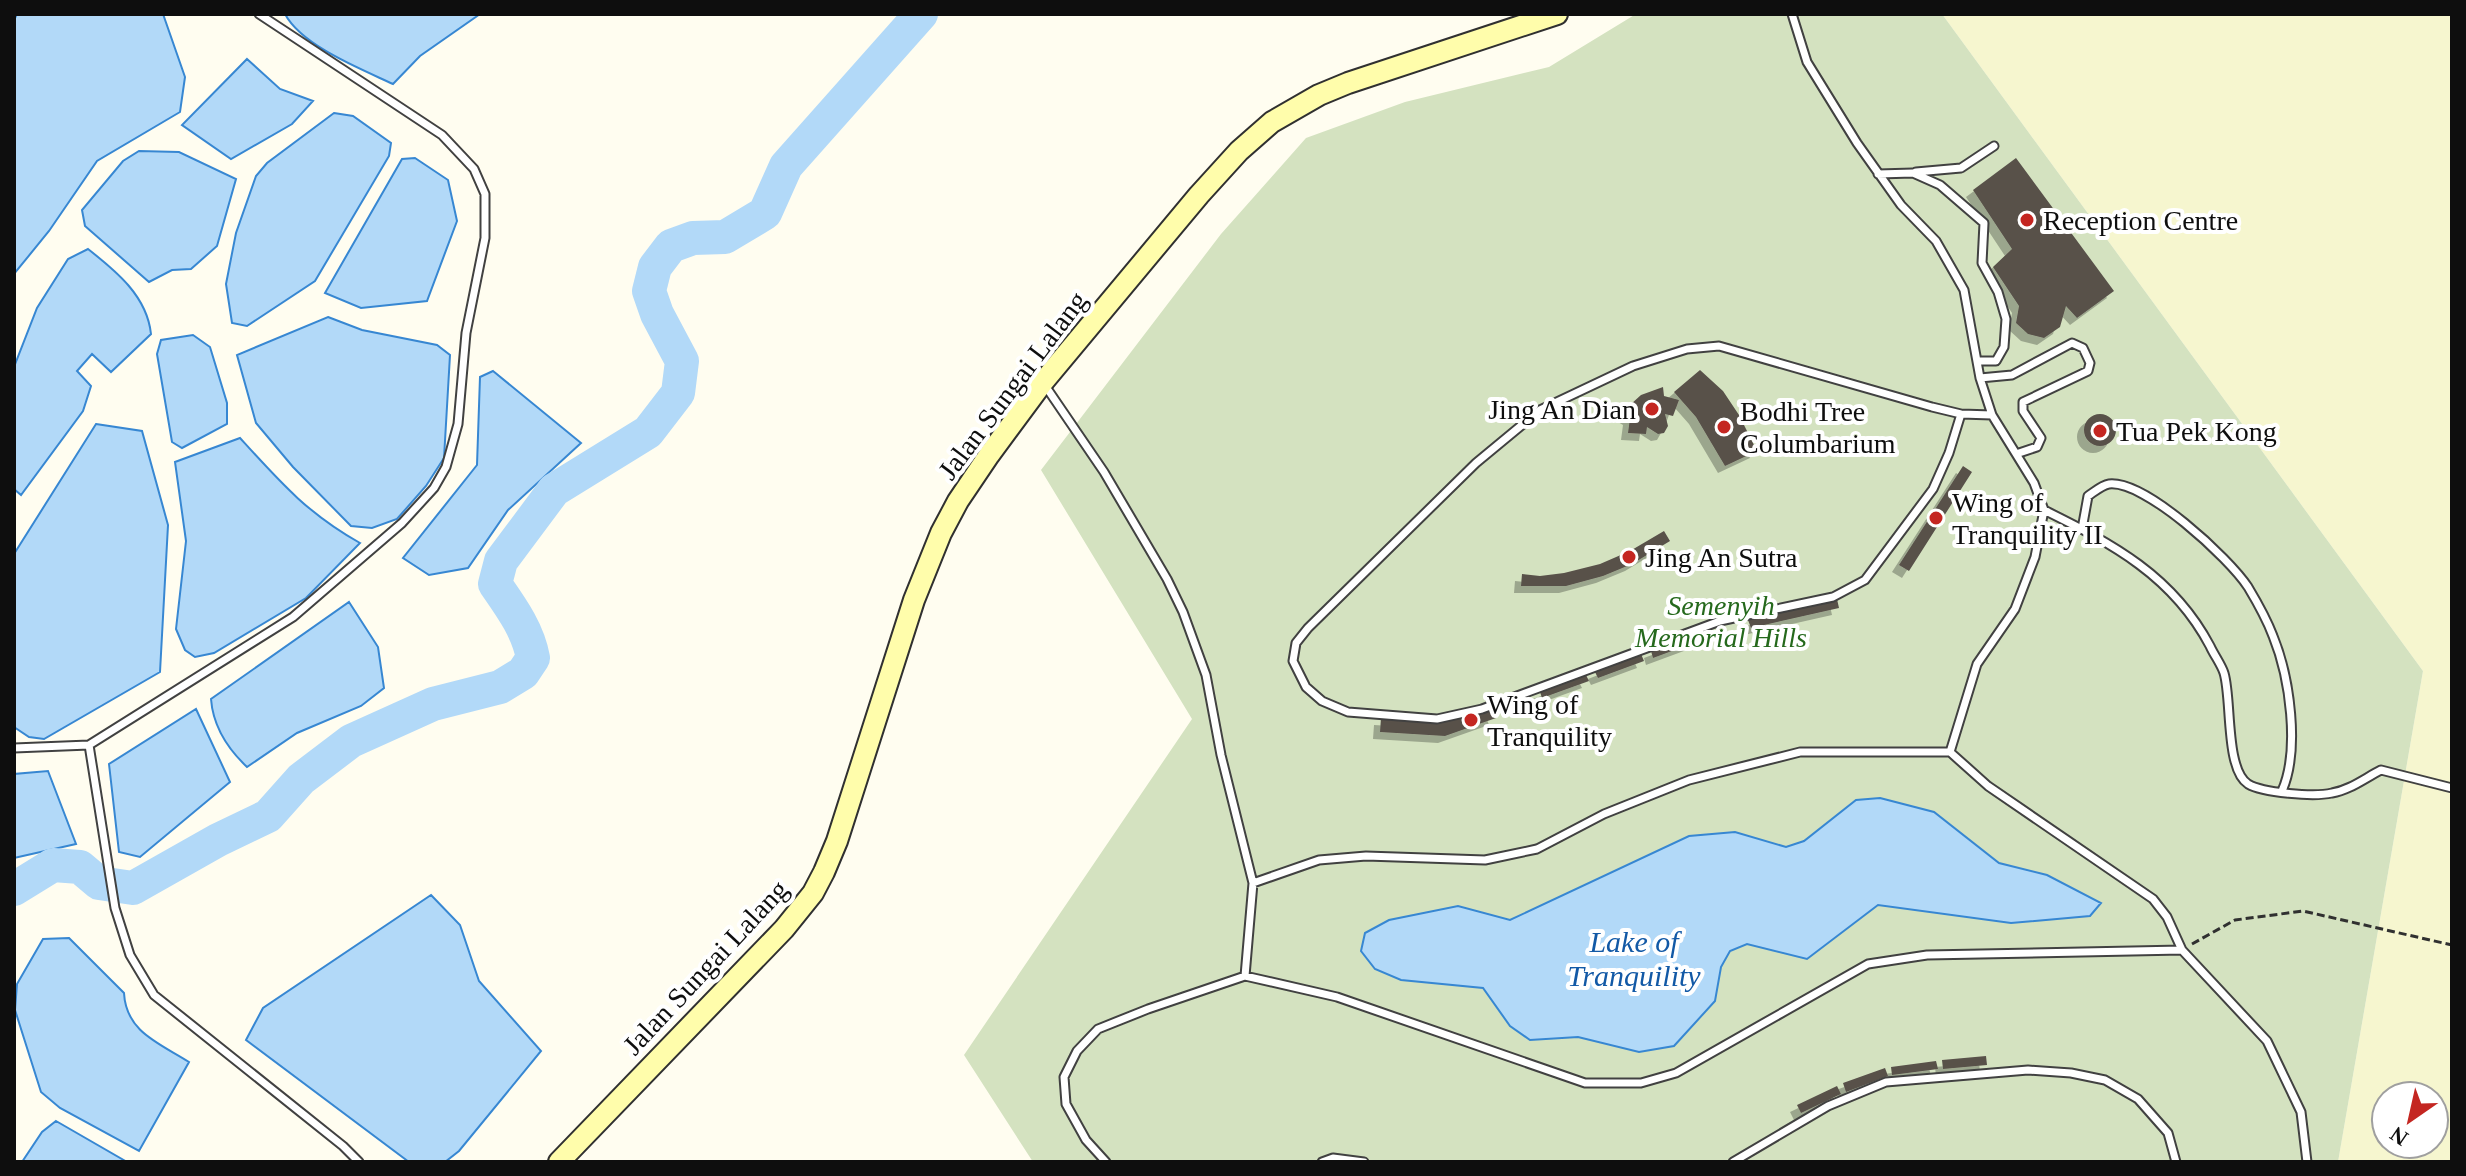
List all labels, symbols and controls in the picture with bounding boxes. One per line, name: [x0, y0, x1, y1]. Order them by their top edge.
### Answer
place label: Reception Centre: [2043, 205, 2238, 236]
marker: Reception Centre: [2018, 211, 2036, 229]
street label: Jalan Sungai Lalang: [932, 285, 1093, 485]
place label: Jing An Dian: [1488, 394, 1636, 425]
place label: Bodhi Tree Columbarium: [1740, 396, 1896, 459]
marker: Jing An Dian: [1643, 400, 1661, 418]
place label: Tua Pek Kong: [2116, 416, 2277, 447]
marker: Bodhi Tree Columbarium: [1715, 418, 1733, 436]
marker: Tua Pek Kong: [2091, 422, 2109, 440]
place label: Wing of Tranquility II: [1952, 487, 2103, 550]
marker: Wing of Tranquility II: [1927, 509, 1945, 527]
place label: Jing An Sutra: [1645, 542, 1798, 573]
marker: Jing An Sutra: [1620, 548, 1638, 566]
park label: Semenyih Memorial Hills: [1634, 590, 1807, 653]
place label: Wing of Tranquility: [1487, 689, 1612, 752]
marker: Wing of Tranquility: [1462, 711, 1480, 729]
street label: Jalan Sungai Lalang: [617, 874, 794, 1061]
water label: Lake of Tranquility: [1567, 925, 1701, 992]
north arrow: [2370, 1080, 2450, 1160]
text: N: [2385, 1121, 2413, 1151]

